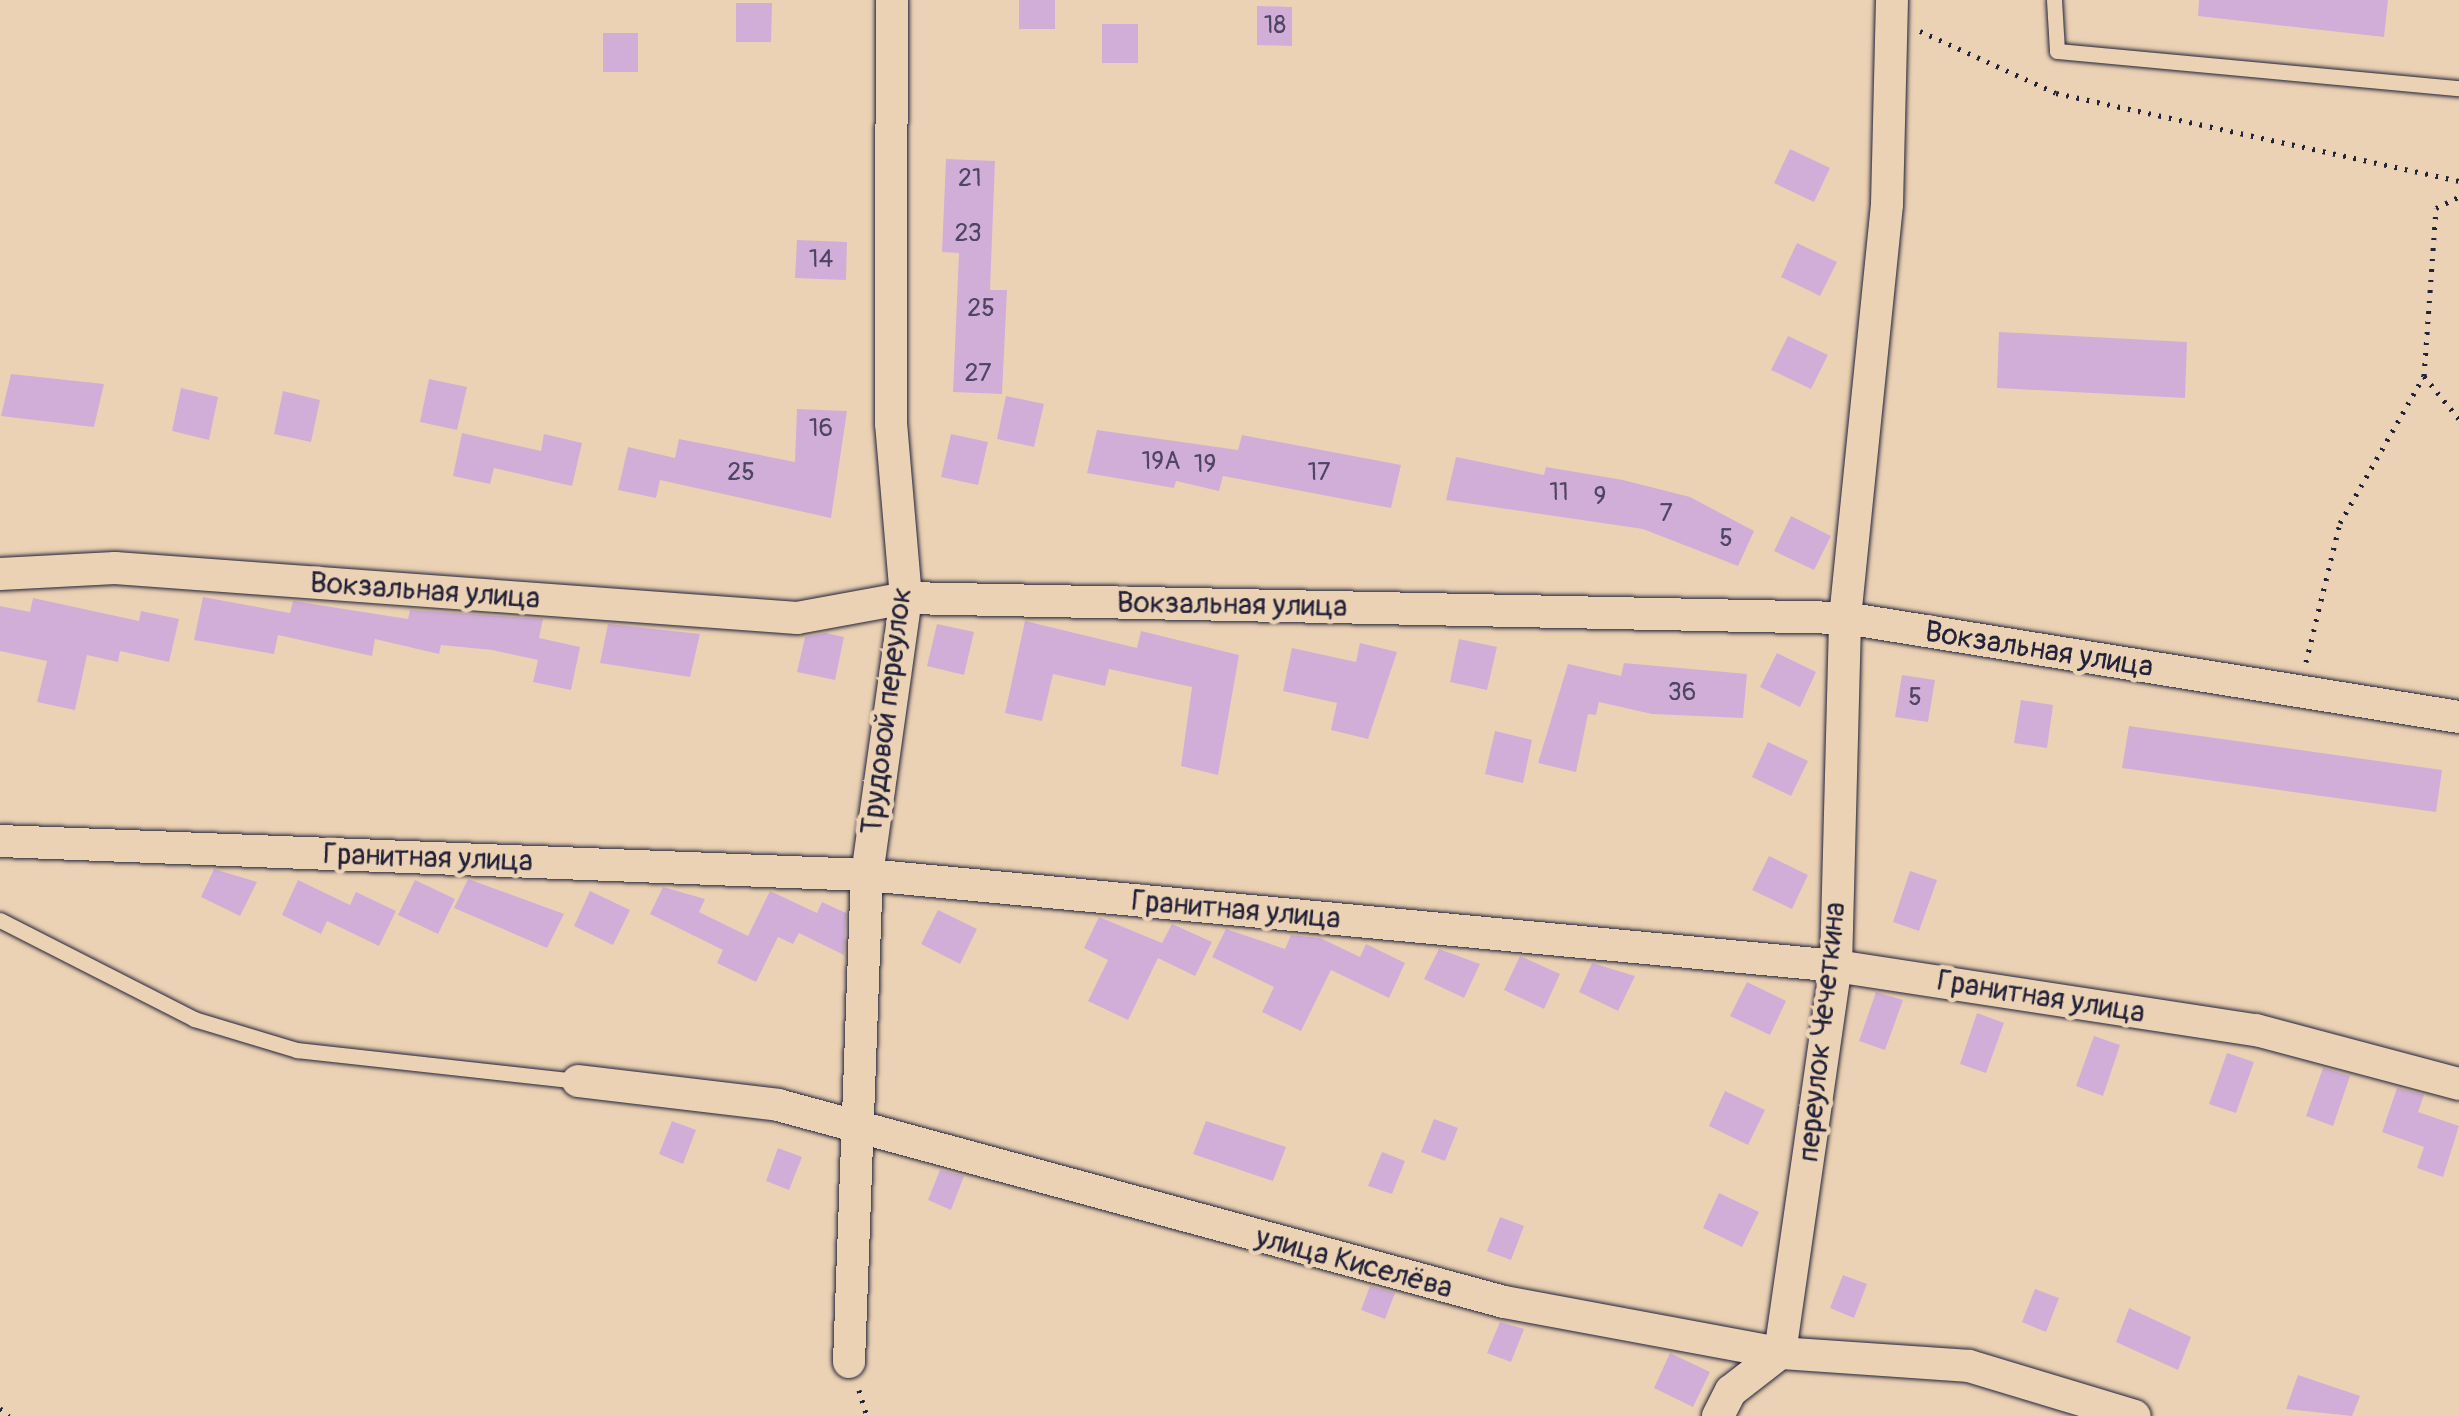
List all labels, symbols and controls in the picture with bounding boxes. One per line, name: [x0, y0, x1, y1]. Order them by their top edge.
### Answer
house number: 18: [1264, 11, 1286, 41]
house number: 21: [958, 164, 982, 194]
house number: 23: [954, 219, 982, 249]
house number: 14: [809, 245, 833, 275]
house number: 25: [967, 294, 995, 324]
house number: 27: [964, 359, 992, 389]
house number: 16: [809, 414, 833, 444]
house number: 19А: [1142, 447, 1180, 477]
house number: 19: [1194, 450, 1216, 480]
house number: 25: [727, 458, 755, 488]
house number: 17: [1308, 458, 1330, 488]
house number: 11: [1549, 478, 1569, 508]
house number: 9: [1594, 482, 1606, 512]
house number: 7: [1659, 499, 1673, 529]
house number: 5: [1719, 524, 1733, 554]
street label: Вокзальная улица: [309, 565, 541, 617]
street label: Трудовой переулок: [854, 585, 920, 837]
street label: Вокзальная улица: [1116, 585, 1348, 625]
street label: Вокзальная улица: [1922, 614, 2156, 686]
house number: 36: [1668, 678, 1696, 708]
house number: 5: [1908, 683, 1922, 713]
street label: Гранитная улица: [322, 836, 534, 880]
street label: Гранитная улица: [1130, 883, 1342, 937]
street label: переулок Чечеткина: [1790, 900, 1854, 1164]
street label: Гранитная улица: [1934, 963, 2148, 1031]
street label: улица Киселёва: [1252, 1219, 1456, 1307]

